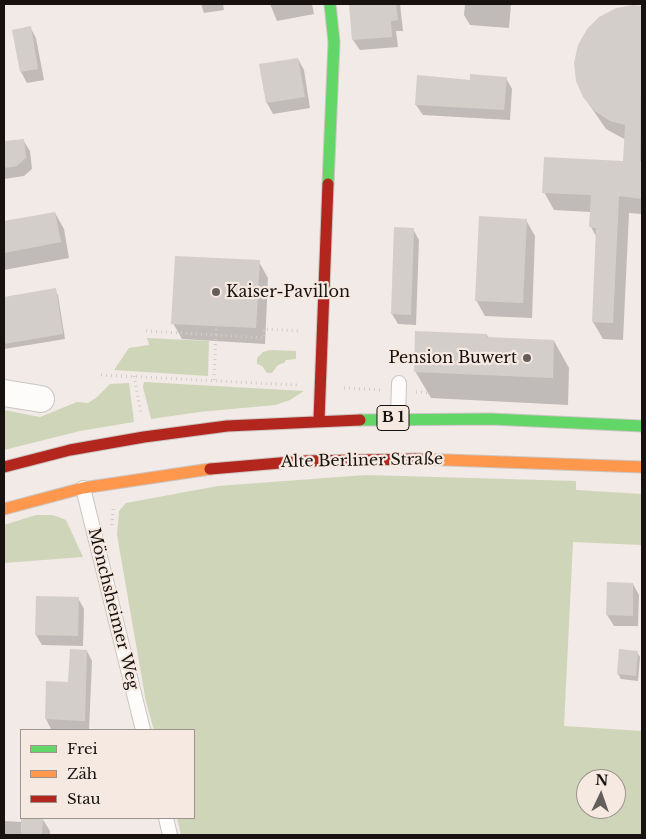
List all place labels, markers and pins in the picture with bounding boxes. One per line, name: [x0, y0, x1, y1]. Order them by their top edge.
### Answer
place label: Kaiser-Pavillon: [226, 282, 350, 302]
marker: Kaiser-Pavillon: [210, 286, 222, 298]
place label: Pension Buwert: [388, 348, 517, 368]
marker: Pension Buwert: [521, 352, 533, 364]

